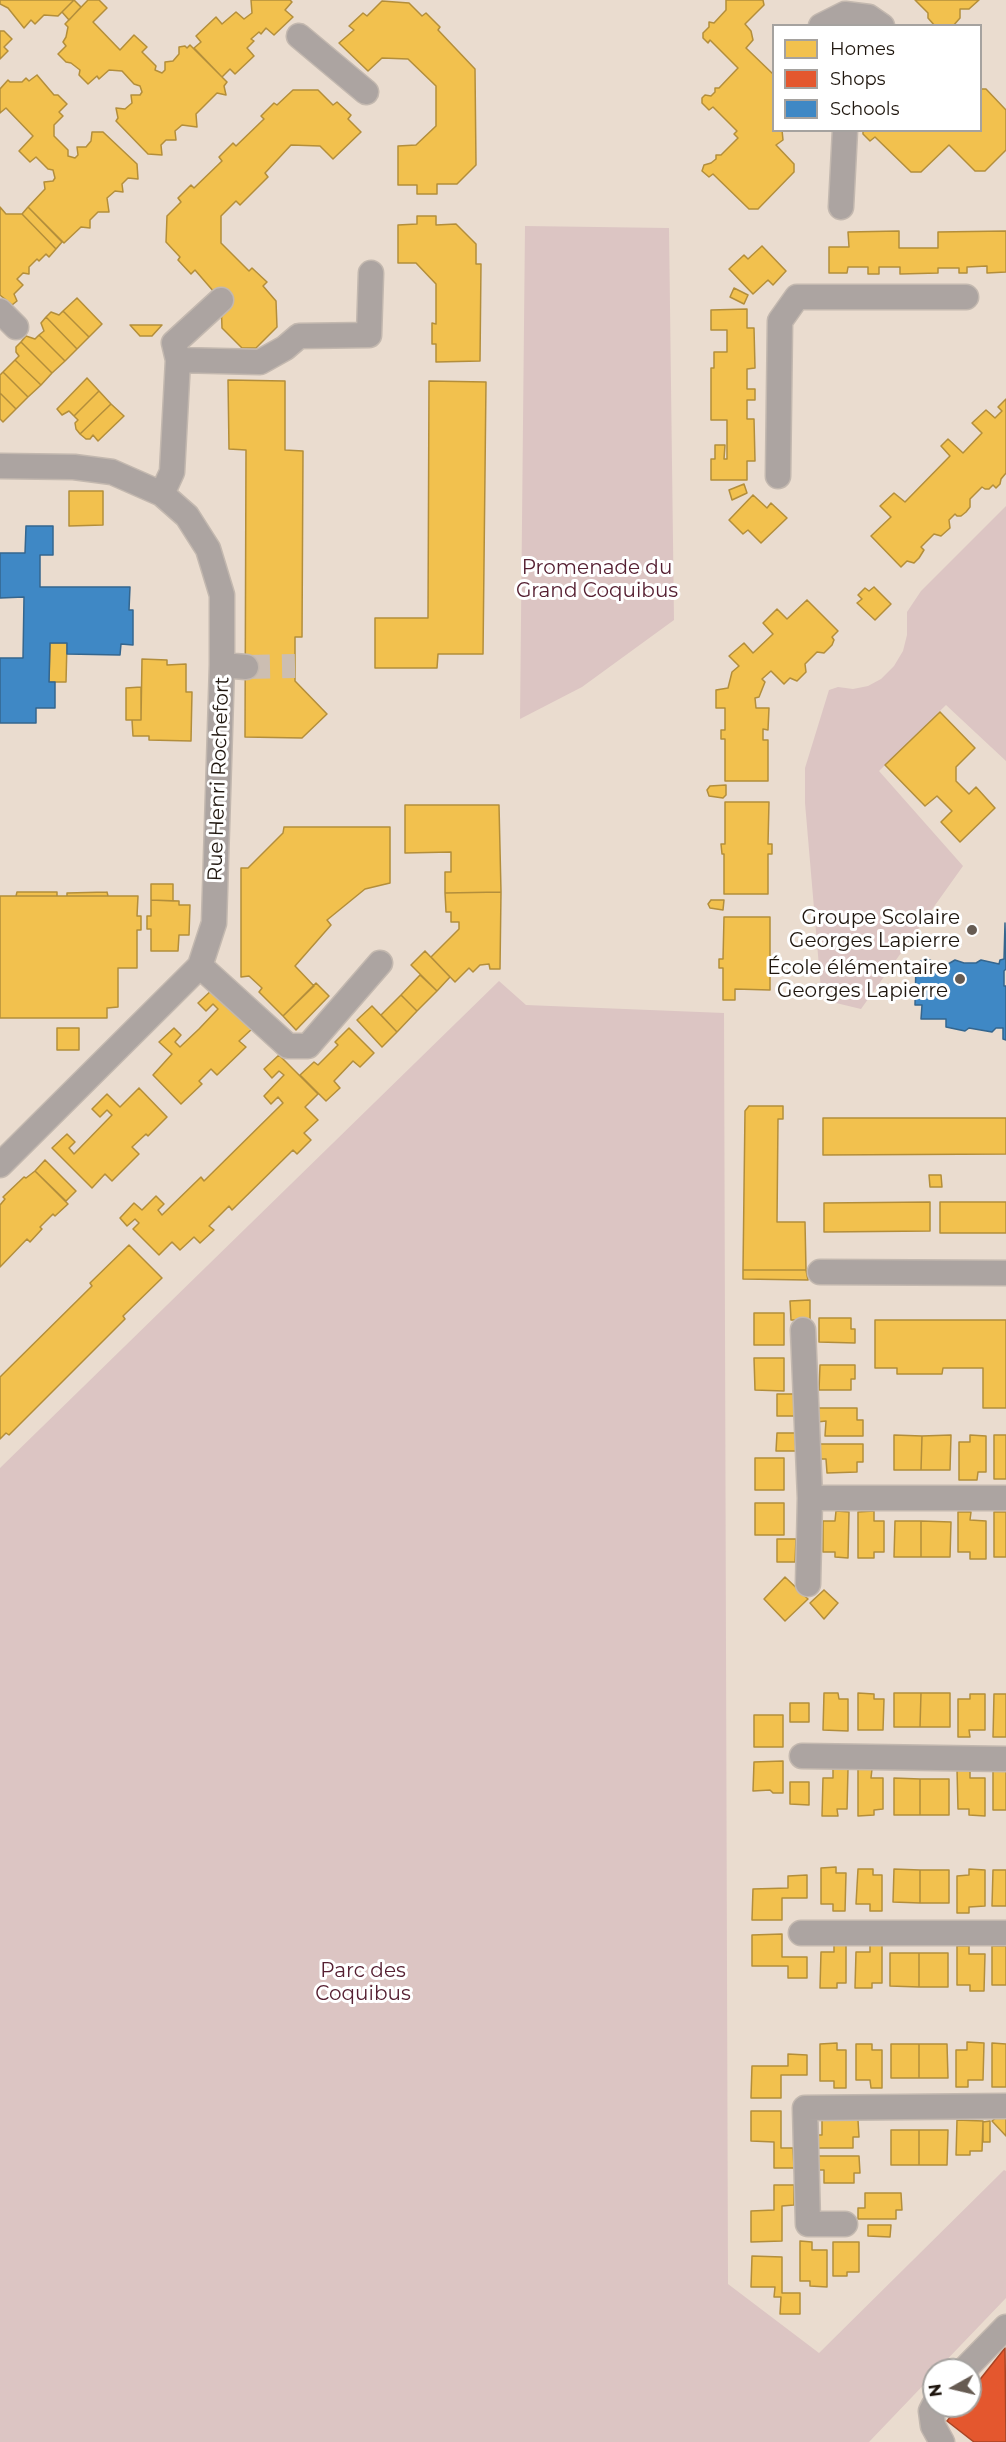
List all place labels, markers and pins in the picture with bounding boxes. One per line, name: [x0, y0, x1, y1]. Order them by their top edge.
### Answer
place label: Groupe Scolaire Georges Lapierre: [789, 906, 960, 953]
marker: Groupe Scolaire Georges Lapierre: [965, 923, 979, 937]
place label: École élémentaire Georges Lapierre: [767, 956, 948, 1003]
marker: École élémentaire Georges Lapierre: [953, 972, 967, 986]

